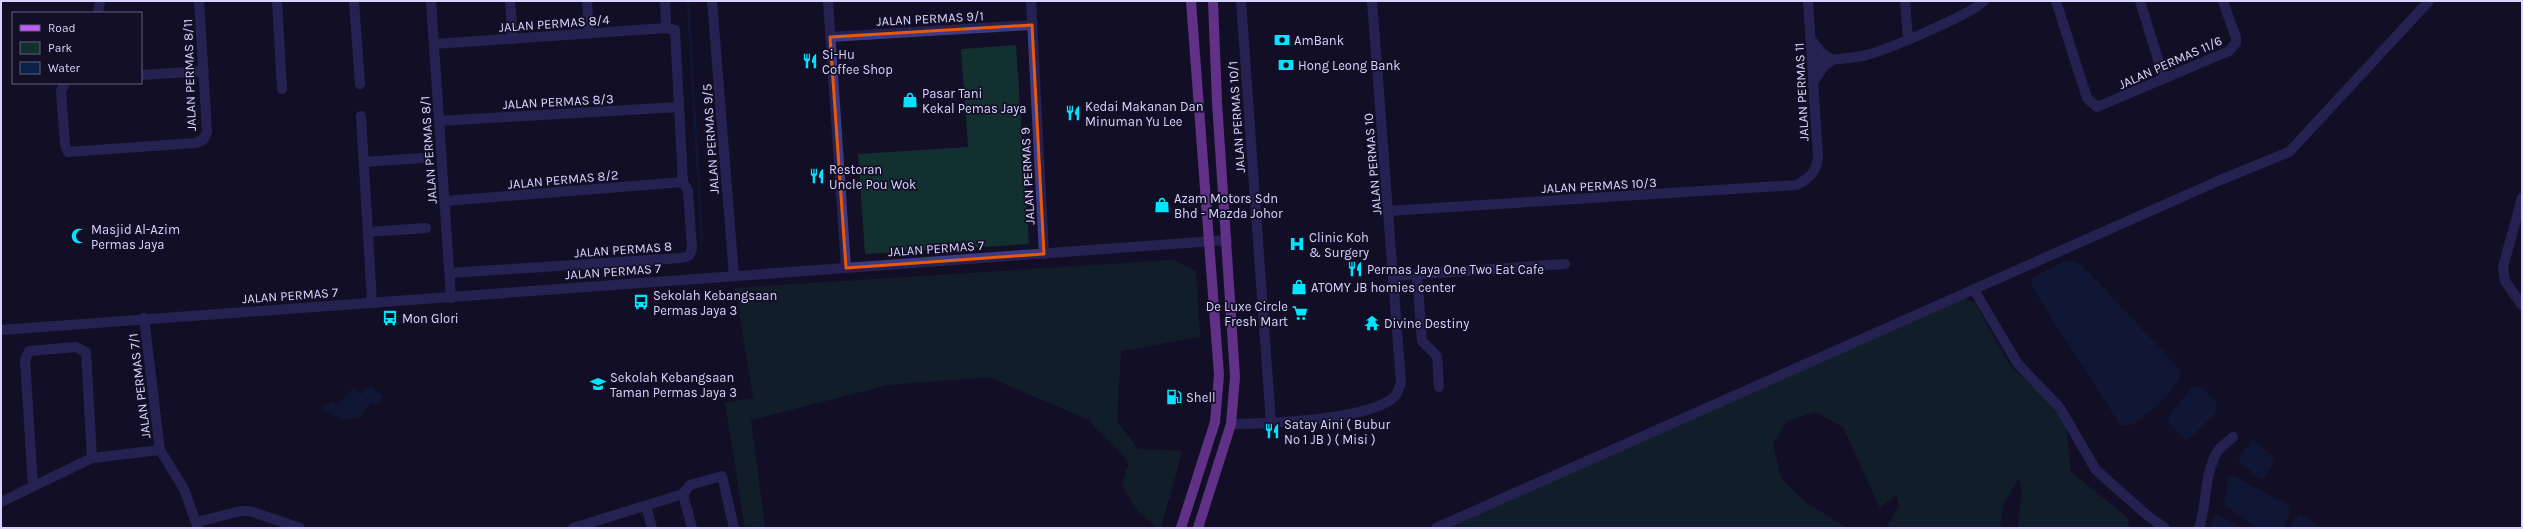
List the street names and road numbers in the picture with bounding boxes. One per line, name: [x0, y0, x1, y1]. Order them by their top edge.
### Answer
street label: JALAN PERMAS 9/1: [876, 8, 984, 29]
street label: JALAN PERMAS 8/4: [498, 12, 610, 35]
street label: JALAN PERMAS 8/11: [180, 19, 199, 131]
street label: JALAN PERMAS 11/6: [2116, 33, 2224, 92]
street label: JALAN PERMAS 11: [1791, 42, 1812, 142]
street label: JALAN PERMAS 10/1: [1225, 61, 1248, 173]
street label: JALAN PERMAS 9/5: [699, 83, 722, 195]
street label: JALAN PERMAS 8/3: [502, 91, 614, 112]
street label: JALAN PERMAS 8/1: [417, 96, 440, 204]
street label: JALAN PERMAS 10: [1361, 112, 1384, 215]
street label: JALAN PERMAS 9: [1017, 127, 1038, 225]
street label: JALAN PERMAS 8/2: [507, 167, 619, 192]
street label: JALAN PERMAS 10/3: [1541, 175, 1657, 196]
street label: JALAN PERMAS 7: [888, 238, 985, 259]
street label: JALAN PERMAS 8: [574, 239, 673, 260]
street label: JALAN PERMAS 7: [565, 261, 662, 282]
street label: JALAN PERMAS 7: [242, 285, 339, 306]
street label: JALAN PERMAS 7/1: [126, 332, 153, 440]

